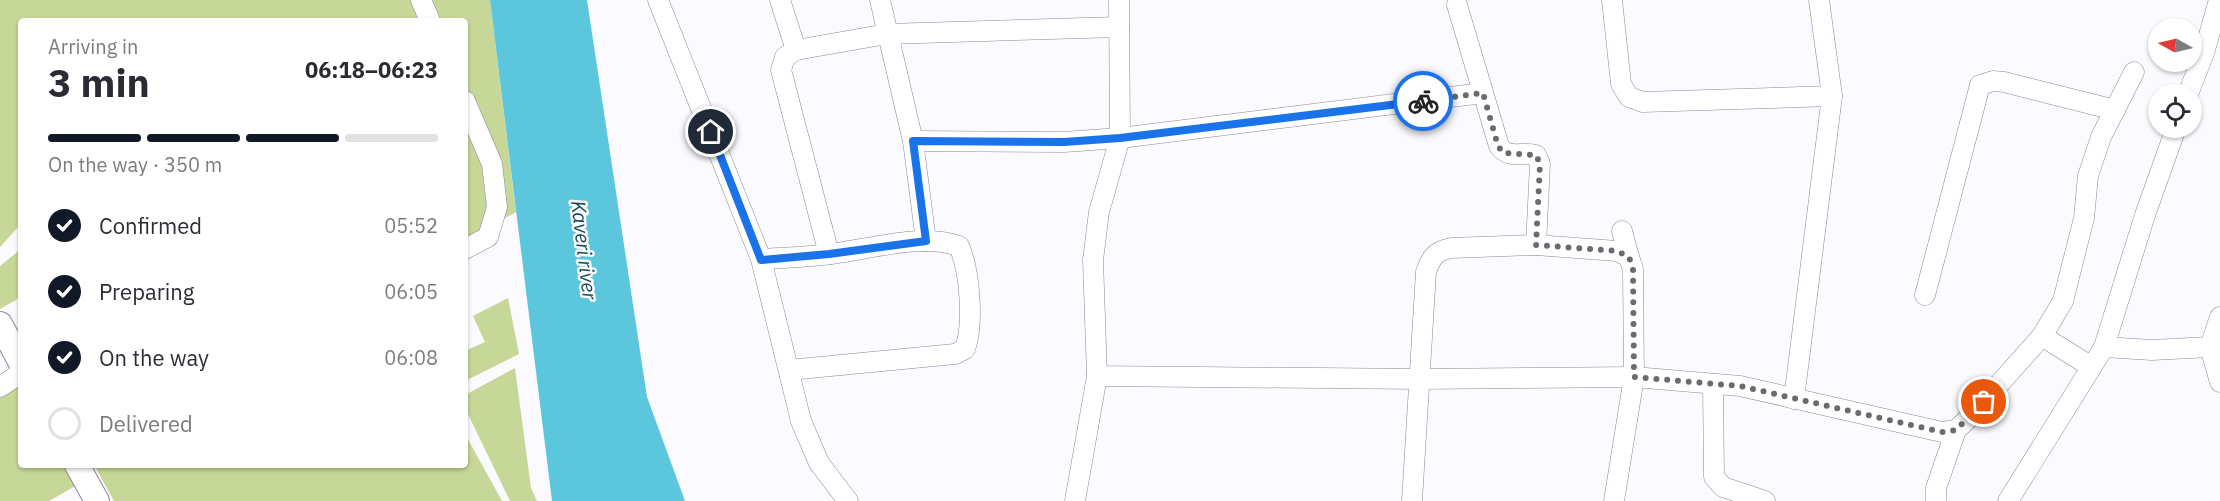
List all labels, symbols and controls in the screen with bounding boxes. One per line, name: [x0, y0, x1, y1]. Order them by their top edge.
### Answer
north arrow: [2148, 18, 2202, 72]
map controls: [2148, 18, 2202, 138]
text: Arriving in: [48, 33, 138, 60]
text: 06:18–06:23: [305, 55, 438, 84]
text: 3 min: [48, 57, 150, 108]
courier: [1393, 71, 1453, 131]
button: locate: [2148, 84, 2202, 138]
icon: bike: [1407, 85, 1440, 118]
pin: [685, 106, 736, 157]
icon: home: [694, 115, 727, 148]
text: On the way · 350 m: [48, 151, 222, 178]
water label: Kaveri river: [565, 199, 604, 302]
icon: check: [48, 209, 81, 242]
text: Confirmed: [99, 211, 202, 240]
text: 05:52: [384, 212, 438, 239]
icon: check: [48, 275, 81, 308]
text: Preparing: [99, 277, 194, 306]
text: 06:05: [384, 278, 438, 305]
icon: check: [48, 341, 81, 374]
text: On the way: [99, 343, 209, 372]
text: 06:08: [384, 344, 438, 371]
pin: [1958, 376, 2009, 427]
icon: bag: [1967, 385, 2000, 418]
text: Delivered: [99, 409, 193, 438]

